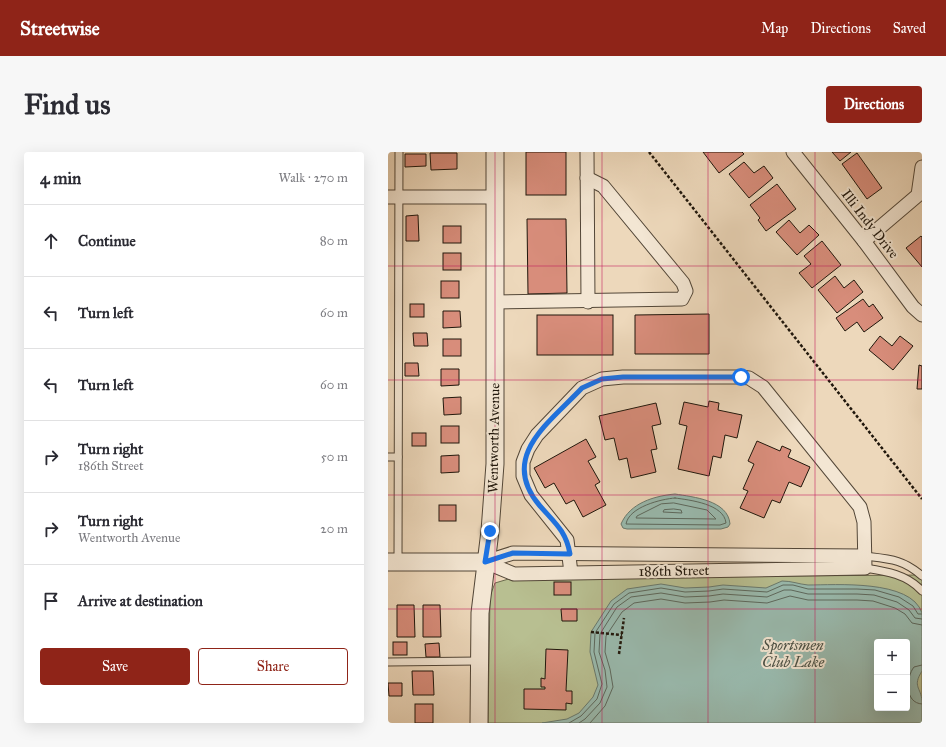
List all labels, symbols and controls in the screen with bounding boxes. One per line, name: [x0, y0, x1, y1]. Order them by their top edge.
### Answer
text: Streetwise: [20, 17, 100, 40]
text: Map: [761, 20, 788, 37]
text: Directions: [810, 20, 871, 37]
text: Saved: [893, 20, 926, 37]
button: Directions: [826, 86, 922, 123]
text: Find us: [24, 87, 110, 122]
text: 4 min: [40, 168, 81, 189]
text: Walk · 270 m: [279, 170, 348, 186]
street label: Illi Indy Drive: [838, 186, 902, 262]
icon: ahead: [40, 230, 62, 252]
text: Continue: [78, 232, 136, 250]
text: 80 m: [320, 233, 348, 249]
icon: left: [40, 302, 62, 324]
text: Turn left: [78, 304, 134, 322]
text: 60 m: [320, 305, 348, 321]
route start: [732, 368, 750, 386]
icon: left: [40, 374, 62, 396]
text: Turn left: [78, 376, 134, 394]
text: 60 m: [320, 377, 348, 393]
street label: Wentworth Avenue: [485, 383, 503, 493]
text: Turn right: [78, 440, 143, 458]
icon: right: [40, 446, 62, 468]
text: 50 m: [321, 449, 348, 465]
text: 186th Street: [78, 458, 144, 474]
text: Turn right: [78, 512, 143, 530]
icon: right: [40, 518, 62, 540]
text: 20 m: [320, 521, 348, 537]
route end: [481, 522, 499, 540]
text: Wentworth Avenue: [78, 530, 180, 546]
street label: 186th Street: [639, 562, 710, 580]
icon: arrive: [40, 590, 62, 612]
text: Arrive at destination: [78, 592, 203, 610]
water label: Sportsmen Club Lake: [761, 636, 824, 671]
map controls: [874, 639, 910, 711]
button: +: [874, 639, 910, 675]
button: Save: [40, 648, 190, 685]
button: Share: [198, 648, 348, 685]
button: −: [874, 675, 910, 711]

